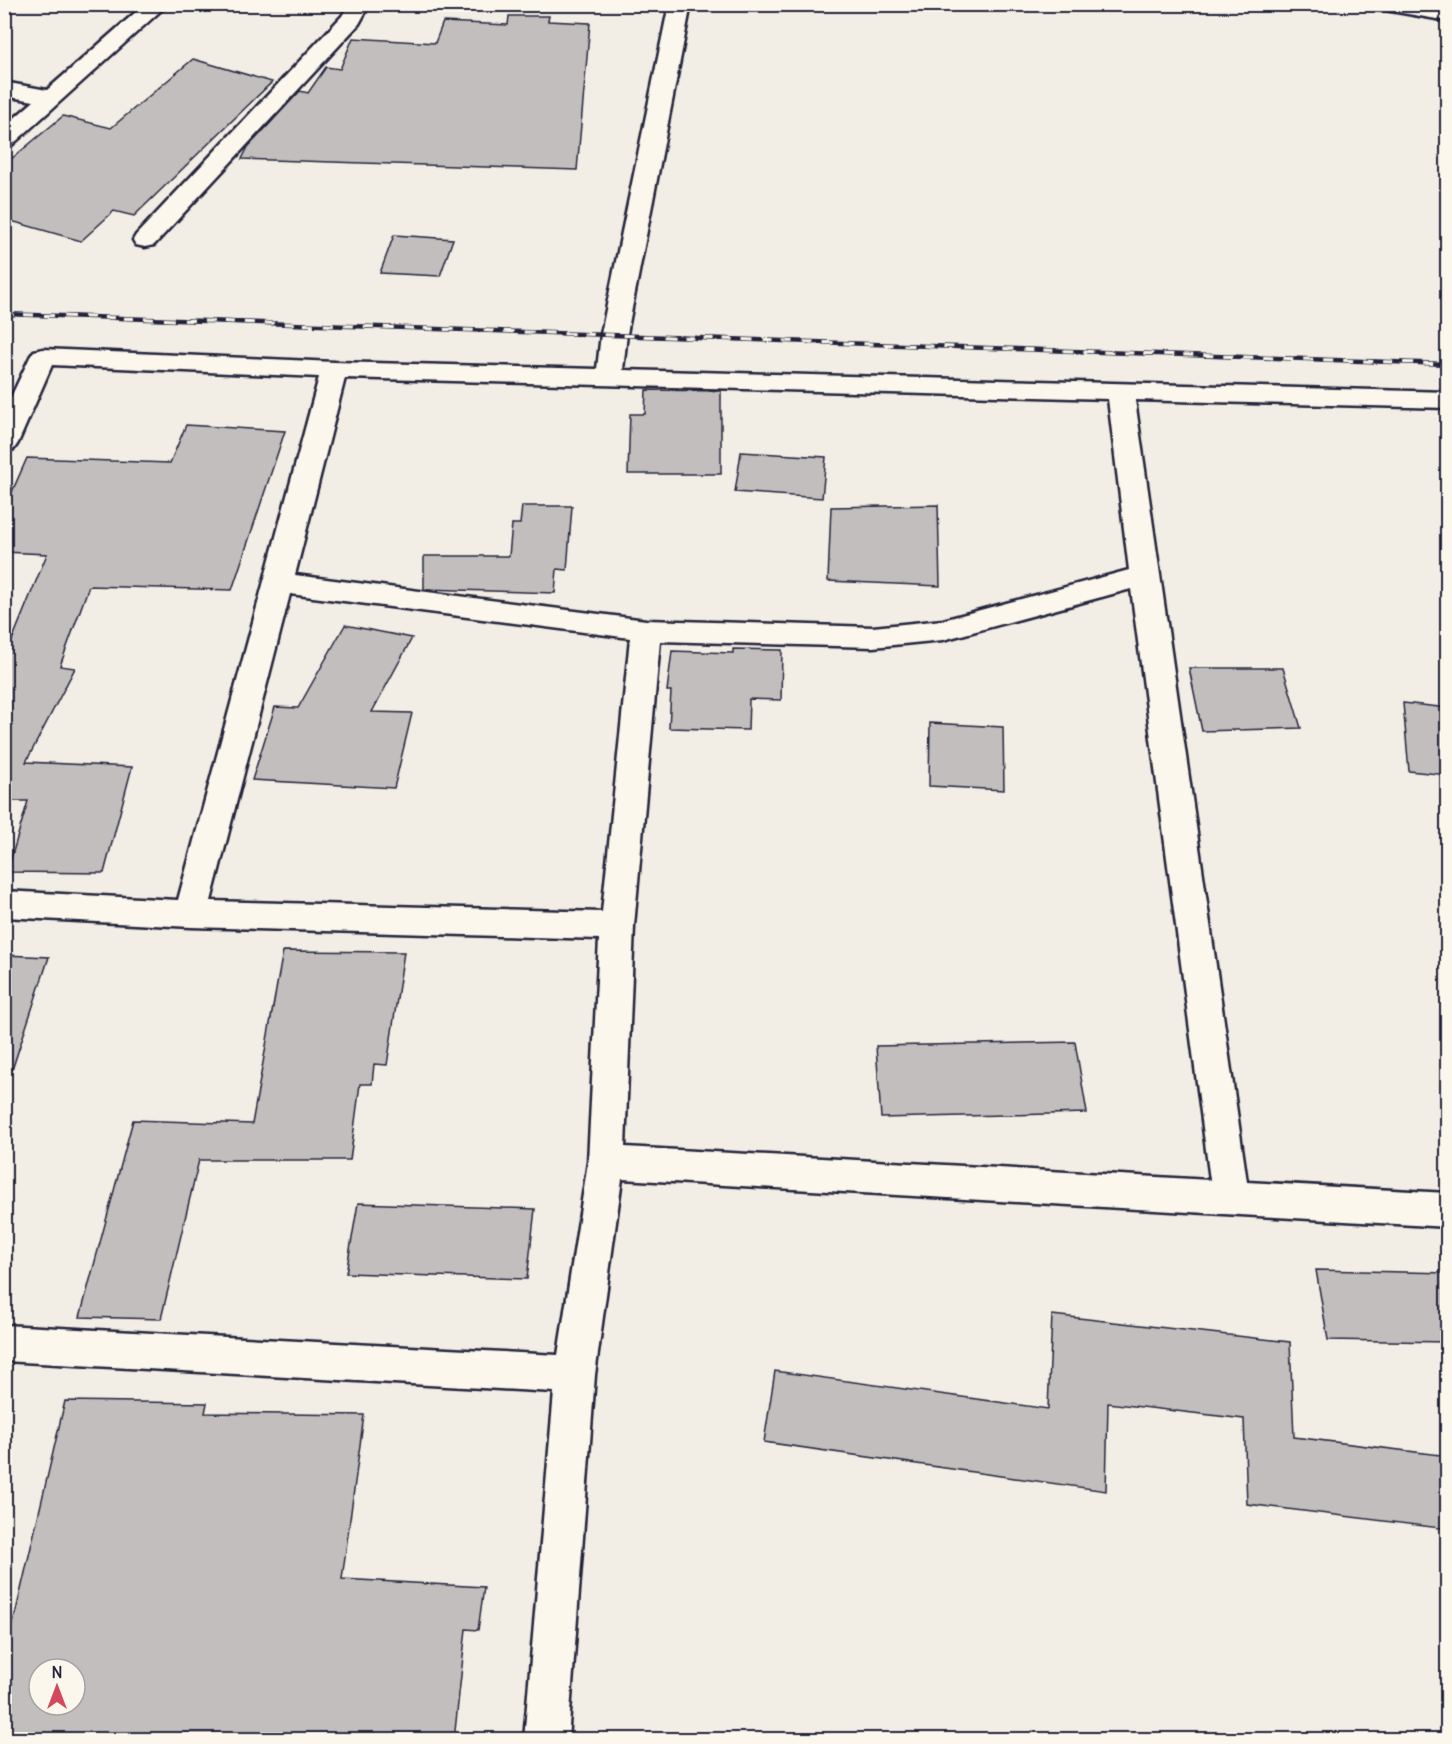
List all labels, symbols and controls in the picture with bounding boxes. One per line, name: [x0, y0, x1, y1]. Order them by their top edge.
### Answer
north arrow: [27, 1657, 87, 1717]
text: N: [51, 1662, 63, 1682]

